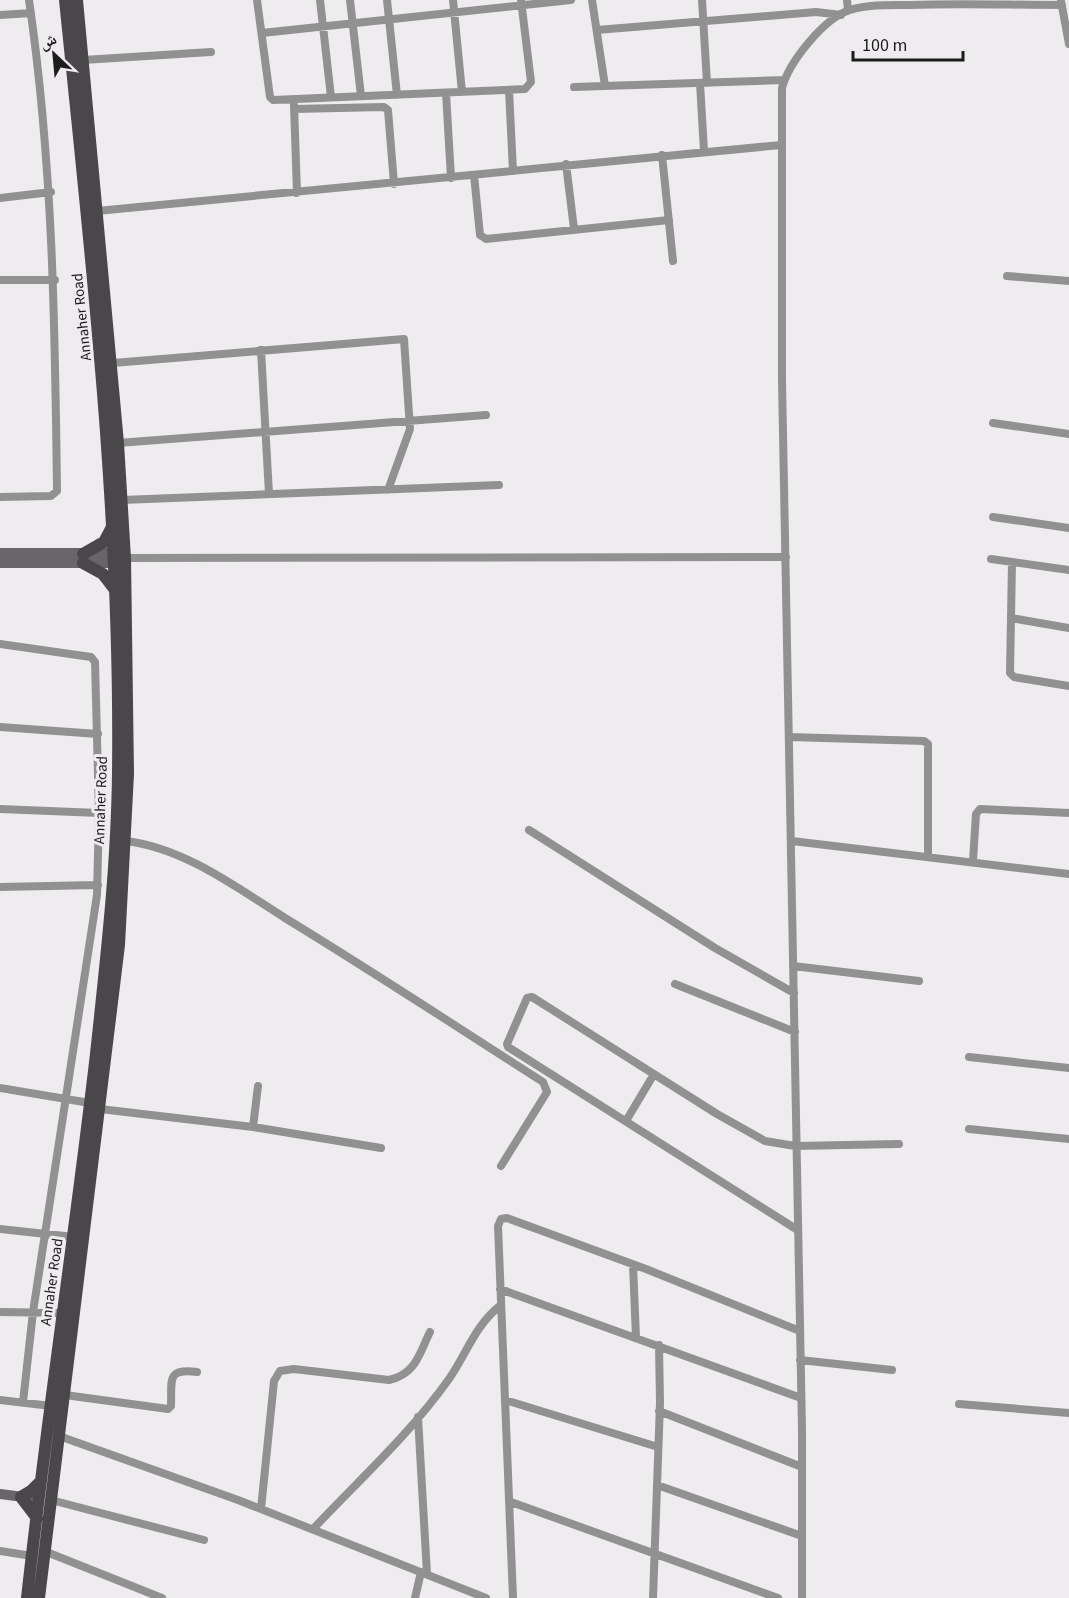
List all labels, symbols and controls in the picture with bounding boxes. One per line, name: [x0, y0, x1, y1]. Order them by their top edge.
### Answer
north arrow: [24, 24, 84, 84]
scale bar: [853, 24, 962, 62]
text: ش: [35, 28, 60, 55]
text: 100 m: [862, 33, 907, 58]
street label: Annaher Road: [67, 272, 97, 362]
street label: Annaher Road: [89, 756, 113, 844]
street label: Annaher Road: [35, 1237, 69, 1327]

